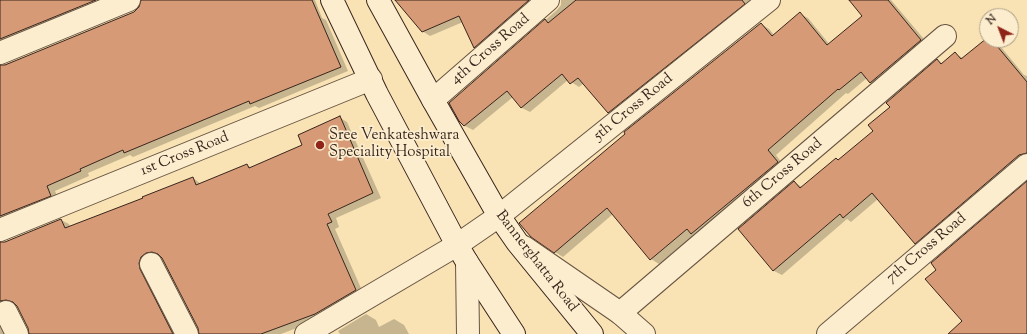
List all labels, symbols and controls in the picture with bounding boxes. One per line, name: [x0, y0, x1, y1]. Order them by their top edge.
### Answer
north arrow: [979, 8, 1019, 48]
street label: 4th Cross Road: [448, 11, 534, 89]
text: N: [983, 11, 1000, 29]
street label: 5th Cross Road: [591, 71, 677, 145]
place label: Sree Venkateshwara Speciality Hospital: [329, 127, 459, 162]
street label: 1st Cross Road: [138, 129, 232, 181]
street label: 6th Cross Road: [739, 135, 827, 213]
marker: Sree Venkateshwara Speciality Hospital: [314, 139, 326, 151]
street label: Bannerghatta Road: [491, 208, 581, 316]
street label: 7th Cross Road: [883, 210, 971, 288]

